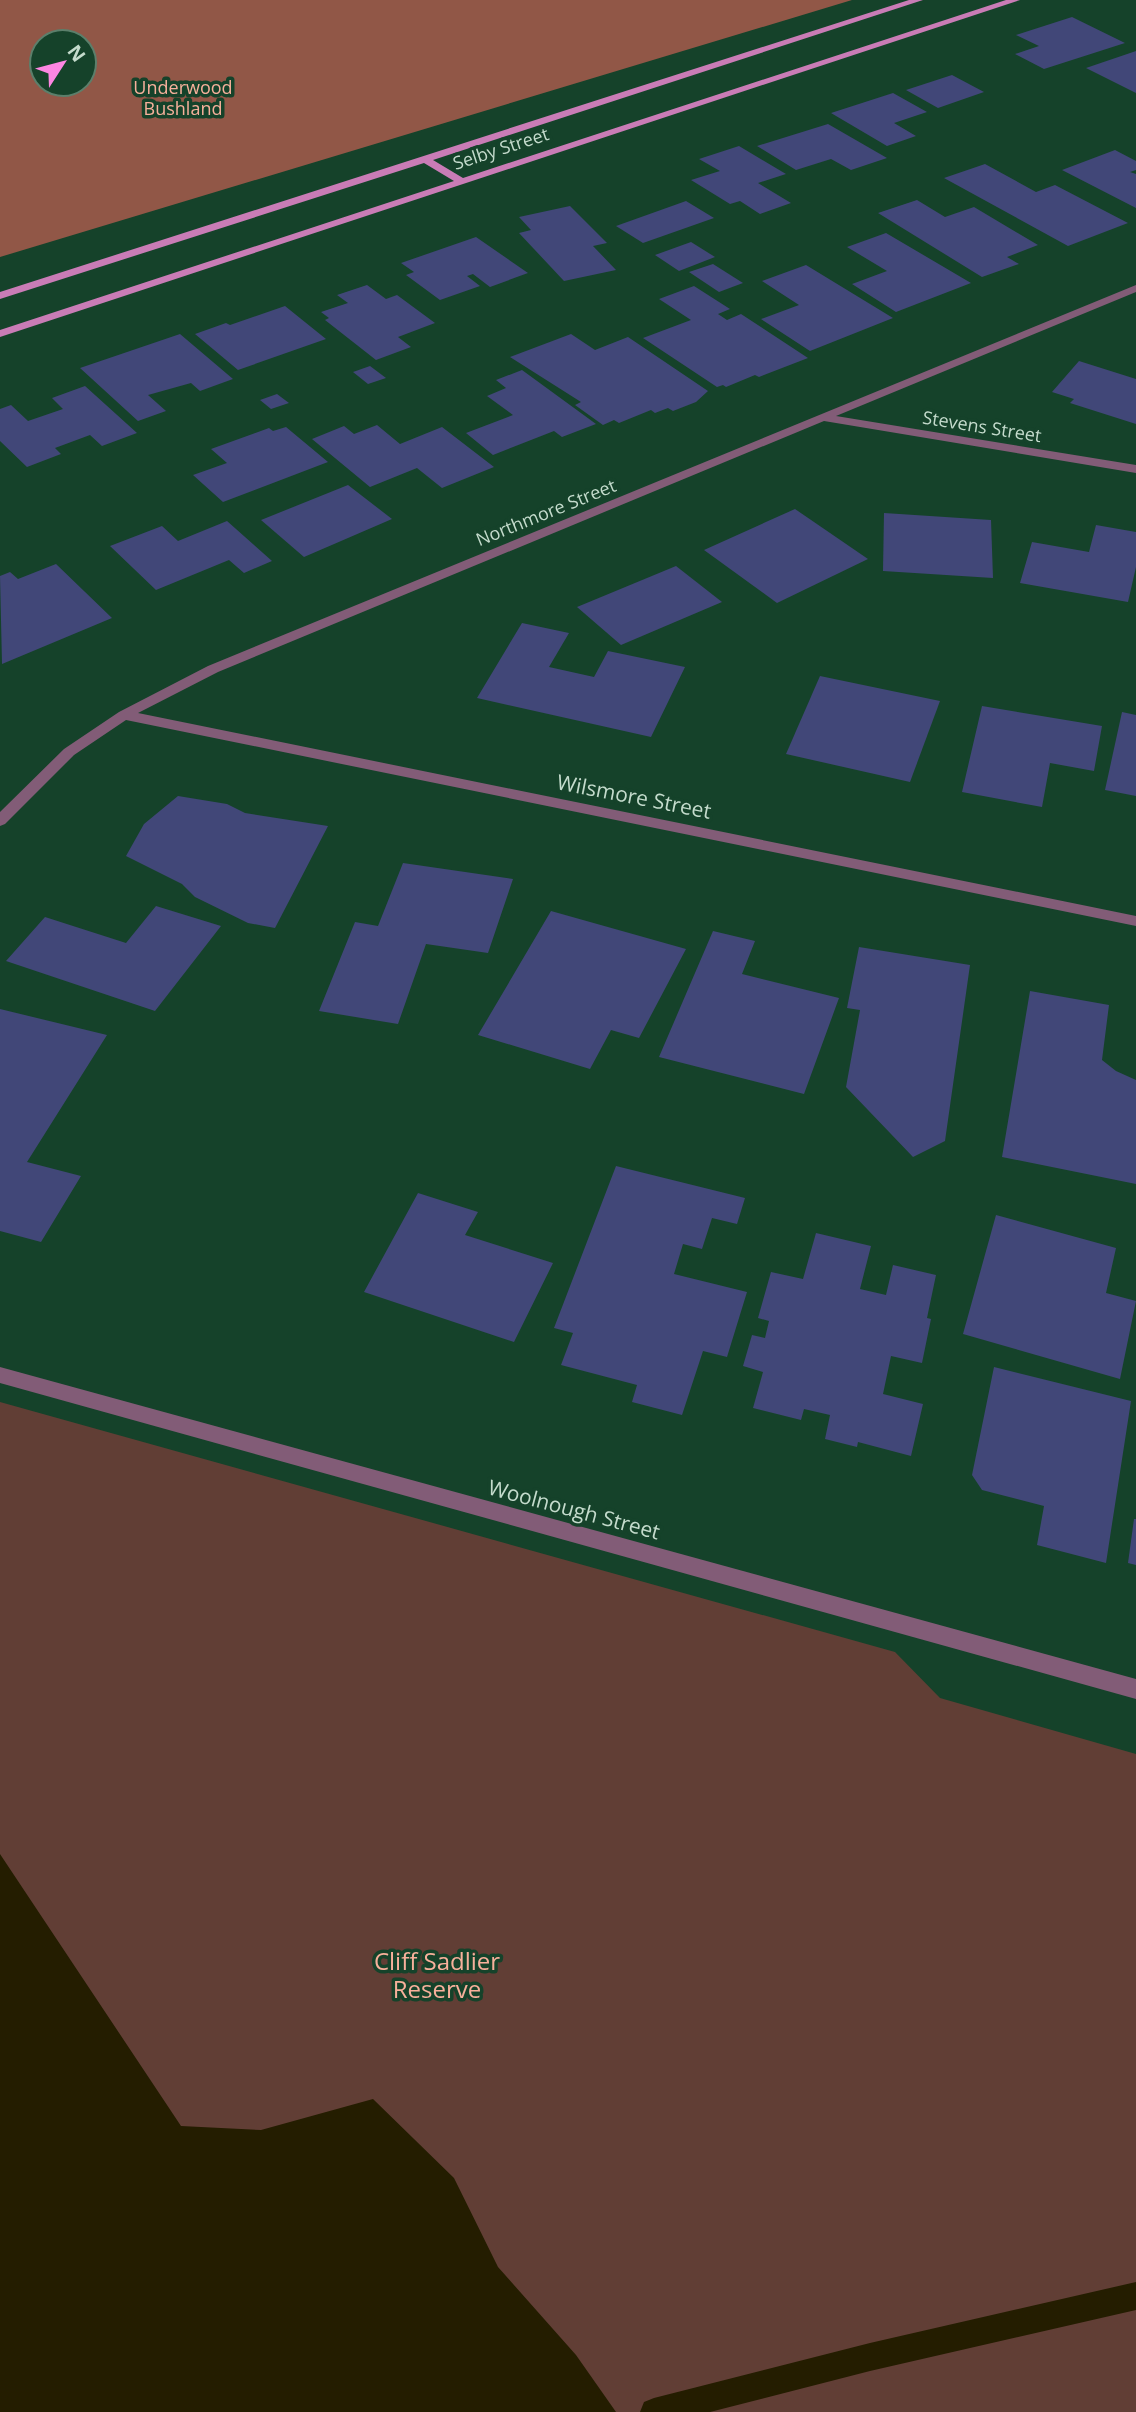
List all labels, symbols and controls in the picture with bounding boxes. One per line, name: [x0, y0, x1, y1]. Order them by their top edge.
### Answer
north arrow: [28, 28, 98, 98]
text: N: [62, 39, 92, 67]
park label: Underwood Bushland: [133, 75, 233, 120]
street label: Selby Street: [450, 121, 552, 175]
street label: Stevens Street: [921, 405, 1043, 447]
street label: Northmore Street: [472, 473, 619, 551]
street label: Wilsmore Street: [555, 767, 714, 825]
street label: Woolnough Street: [485, 1473, 663, 1545]
park label: Cliff Sadlier Reserve: [374, 1944, 500, 2005]

